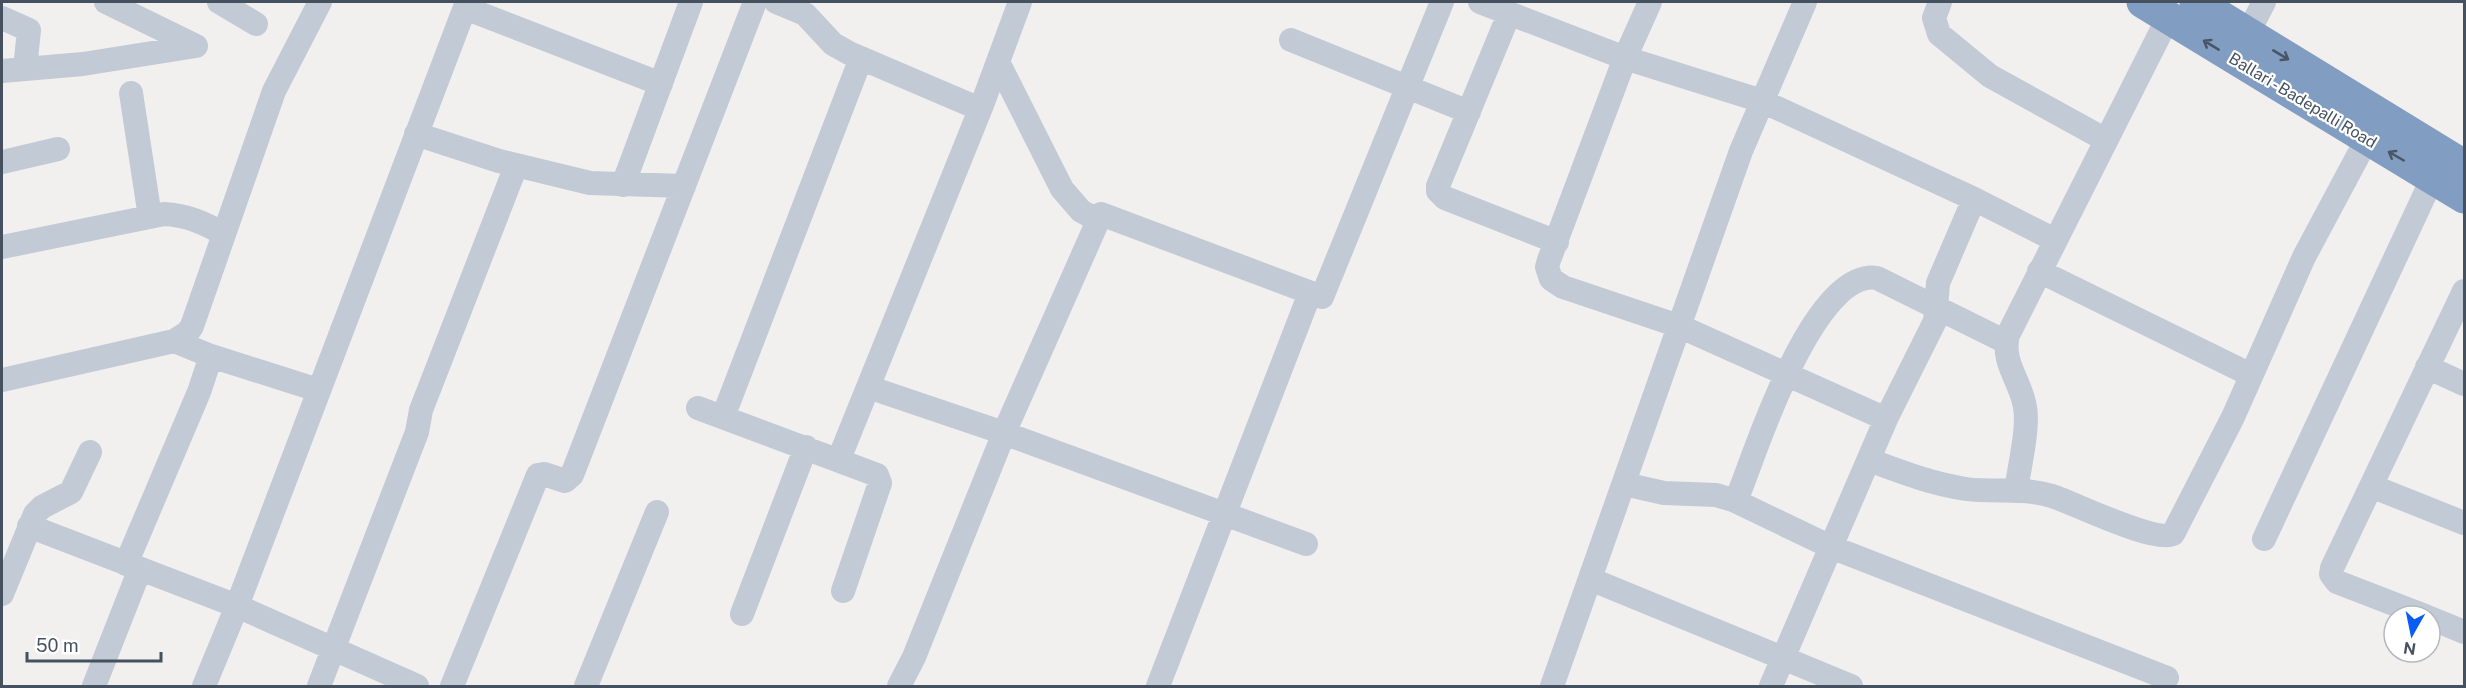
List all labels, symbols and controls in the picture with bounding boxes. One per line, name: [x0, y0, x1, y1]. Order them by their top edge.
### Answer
one-way arrow: [2203, 38, 2220, 50]
street label: Ballari - Badepalli Road: [2225, 49, 2380, 152]
one-way arrow: [2272, 50, 2289, 62]
one-way arrow: [2388, 150, 2405, 162]
north arrow: [2382, 604, 2442, 664]
scale bar: [27, 625, 160, 663]
text: 50 m: [36, 635, 79, 656]
text: N: [2402, 638, 2417, 659]

